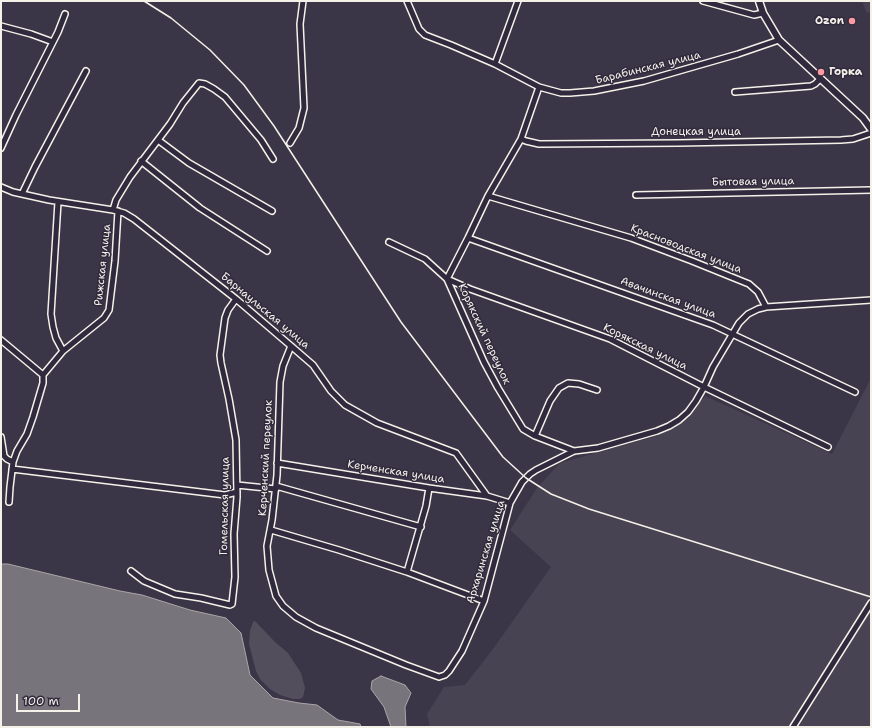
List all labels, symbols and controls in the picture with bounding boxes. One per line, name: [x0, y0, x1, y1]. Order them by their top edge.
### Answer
place label: Ozon: [815, 14, 844, 28]
marker: Ozon: [847, 16, 857, 26]
street label: Барабинская улица: [594, 49, 702, 87]
place label: Горка: [829, 65, 862, 79]
marker: Горка: [816, 67, 826, 77]
street label: Донецкая улица: [651, 125, 741, 139]
street label: Бытовая улица: [712, 175, 794, 189]
street label: Красноводская улица: [629, 222, 743, 276]
street label: Рижская улица: [92, 223, 114, 307]
street label: Барнаульская улица: [218, 270, 312, 352]
street label: Авачинская улица: [618, 275, 718, 321]
street label: Корякский переулок: [455, 281, 513, 387]
street label: Корякская улица: [601, 321, 689, 373]
street label: Керченский переулок: [256, 400, 276, 516]
street label: Гомельская улица: [218, 457, 232, 555]
street label: Керченская улица: [346, 458, 446, 486]
street label: Архаринская улица: [464, 499, 508, 605]
scale bar: [18, 686, 82, 712]
text: 100 m: [23, 693, 59, 709]

